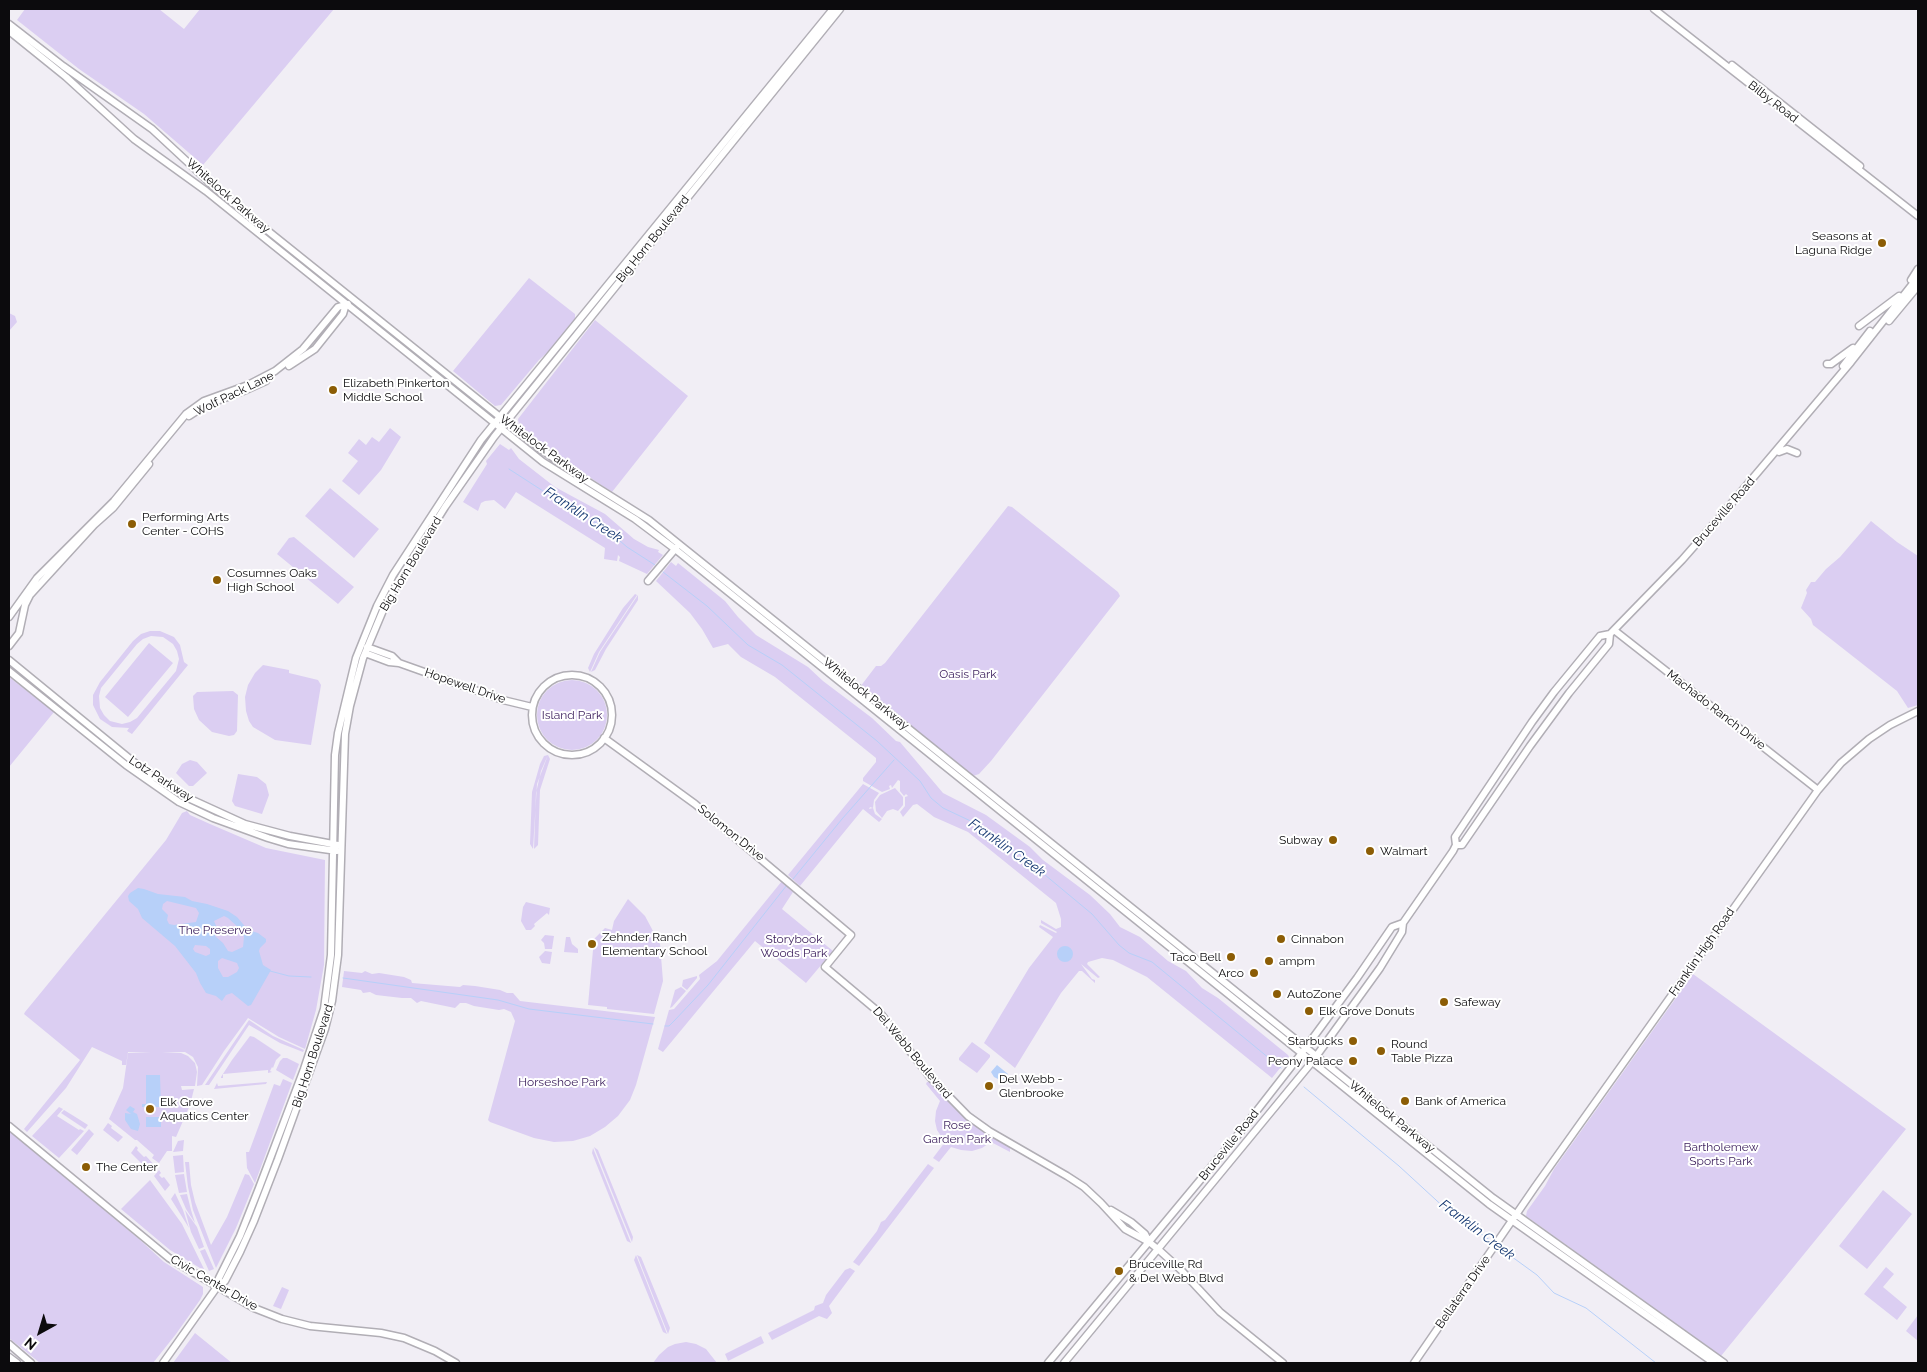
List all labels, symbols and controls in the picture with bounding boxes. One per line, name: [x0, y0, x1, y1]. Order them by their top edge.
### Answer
street label: Bilby Road: [1745, 78, 1801, 126]
street label: Whitelock Parkway: [183, 156, 273, 236]
street label: Big Horn Boulevard: [613, 193, 693, 285]
place label: Seasons at Laguna Ridge: [1795, 229, 1872, 257]
marker: Seasons at Laguna Ridge: [1876, 237, 1888, 249]
street label: Wolf Pack Lane: [192, 369, 276, 419]
place label: Elizabeth Pinkerton Middle School: [343, 376, 450, 404]
marker: Elizabeth Pinkerton Middle School: [327, 384, 339, 396]
street label: Whitelock Parkway: [497, 412, 591, 486]
street label: Bruceville Road: [1690, 474, 1758, 550]
water label: Franklin Creek: [541, 483, 625, 547]
place label: Performing Arts Center - COHS: [142, 510, 229, 538]
street label: Big Horn Boulevard: [377, 514, 445, 614]
marker: Performing Arts Center - COHS: [126, 518, 138, 530]
place label: Cosumnes Oaks High School: [227, 566, 317, 594]
marker: Cosumnes Oaks High School: [211, 574, 223, 586]
street label: Whitelock Parkway: [820, 655, 912, 733]
street label: Hopewell Drive: [422, 665, 508, 707]
park label: Oasis Park: [939, 667, 997, 681]
street label: Machado Ranch Drive: [1664, 667, 1768, 753]
park label: Island Park: [542, 708, 602, 722]
street label: Lotz Parkway: [126, 753, 196, 805]
street label: Solomon Drive: [695, 802, 767, 864]
water label: Franklin Creek: [965, 815, 1049, 881]
place label: Subway: [1279, 833, 1323, 847]
marker: Subway: [1327, 834, 1339, 846]
place label: Walmart: [1380, 844, 1428, 858]
marker: Walmart: [1364, 845, 1376, 857]
street label: Franklin High Road: [1666, 905, 1738, 999]
park label: The Preserve: [178, 923, 252, 937]
place label: Zehnder Ranch Elementary School: [602, 930, 707, 958]
park label: Storybook Woods Park: [761, 932, 827, 960]
place label: Cinnabon: [1291, 932, 1344, 946]
marker: Cinnabon: [1275, 933, 1287, 945]
marker: Zehnder Ranch Elementary School: [586, 938, 598, 950]
place label: Taco Bell: [1170, 950, 1221, 964]
marker: Taco Bell: [1225, 951, 1237, 963]
place label: ampm: [1279, 954, 1315, 968]
marker: ampm: [1263, 955, 1275, 967]
place label: Arco: [1218, 966, 1244, 980]
marker: Arco: [1248, 967, 1260, 979]
place label: AutoZone: [1287, 987, 1341, 1001]
marker: AutoZone: [1271, 988, 1283, 1000]
place label: Safeway: [1454, 995, 1501, 1009]
marker: Safeway: [1438, 996, 1450, 1008]
street label: Big Horn Boulevard: [289, 1002, 337, 1110]
street label: Del Webb Boulevard: [869, 1004, 955, 1102]
place label: Elk Grove Donuts: [1319, 1004, 1414, 1018]
marker: Elk Grove Donuts: [1303, 1005, 1315, 1017]
place label: Starbucks: [1288, 1034, 1343, 1048]
marker: Starbucks: [1347, 1035, 1359, 1047]
place label: Round Table Pizza: [1391, 1037, 1453, 1065]
marker: Round Table Pizza: [1375, 1045, 1387, 1057]
place label: Peony Palace: [1268, 1054, 1343, 1068]
marker: Peony Palace: [1347, 1055, 1359, 1067]
place label: Del Webb - Glenbrooke: [999, 1072, 1064, 1100]
park label: Horseshoe Park: [518, 1075, 606, 1089]
street label: Whitelock Parkway: [1346, 1078, 1438, 1156]
marker: Del Webb - Glenbrooke: [983, 1080, 995, 1092]
place label: Bank of America: [1415, 1094, 1506, 1108]
place label: Elk Grove Aquatics Center: [160, 1095, 248, 1123]
marker: Bank of America: [1399, 1095, 1411, 1107]
marker: Elk Grove Aquatics Center: [144, 1103, 156, 1115]
street label: Bruceville Road: [1196, 1107, 1262, 1183]
park label: Rose Garden Park: [923, 1118, 991, 1146]
park label: Bartholemew Sports Park: [1684, 1140, 1758, 1168]
place label: The Center: [96, 1160, 158, 1174]
marker: The Center: [80, 1161, 92, 1173]
water label: Franklin Creek: [1436, 1196, 1518, 1264]
street label: Civic Center Drive: [168, 1252, 260, 1314]
street label: Bellaterra Drive: [1433, 1253, 1493, 1331]
place label: Bruceville Rd & Del Webb Blvd: [1129, 1257, 1223, 1285]
marker: Bruceville Rd & Del Webb Blvd: [1113, 1265, 1125, 1277]
north arrow: [15, 1307, 65, 1357]
text: N: [21, 1334, 40, 1353]

